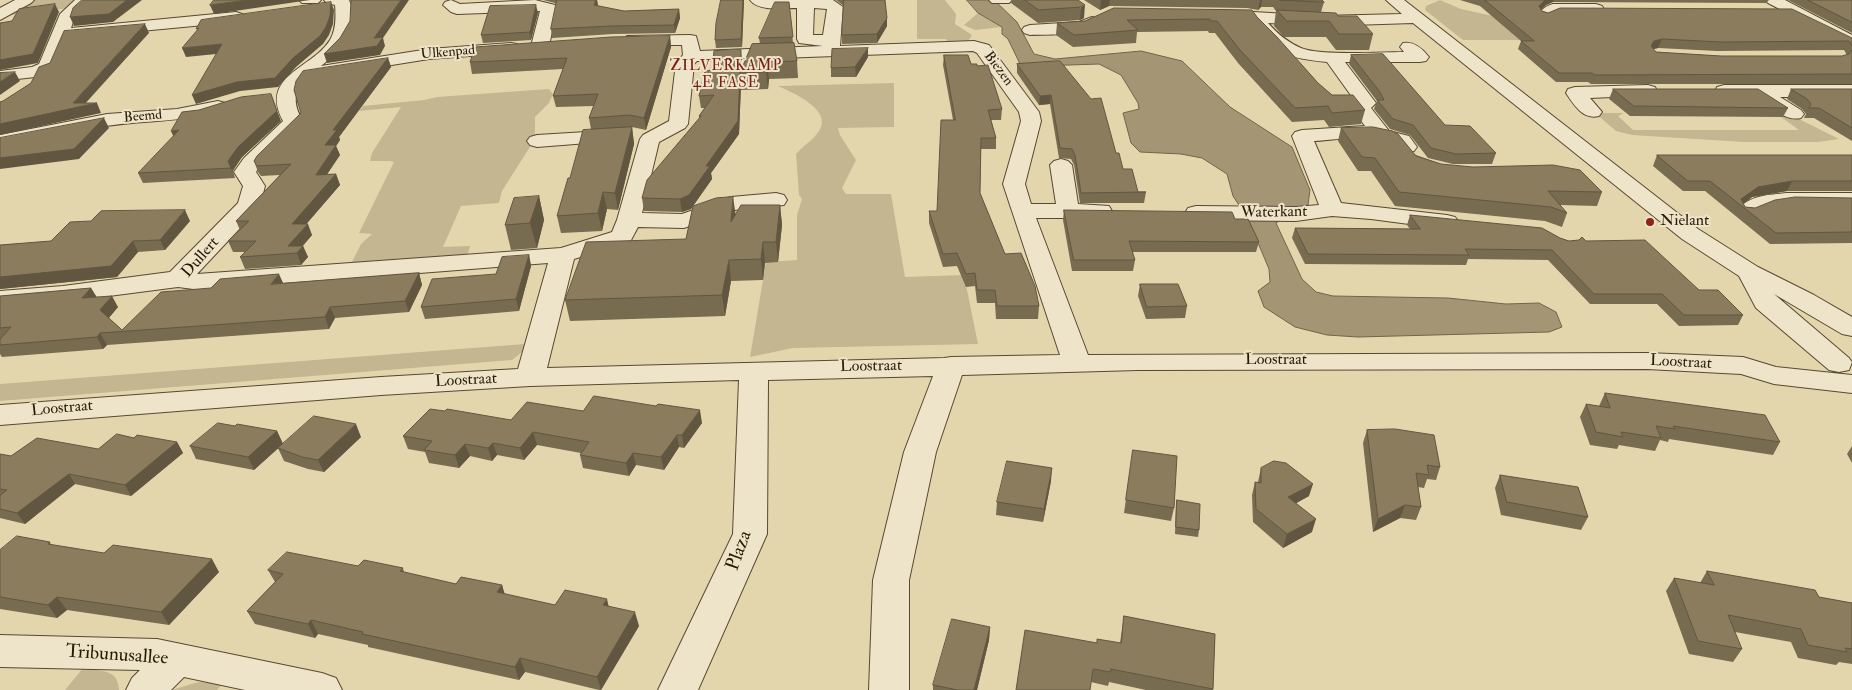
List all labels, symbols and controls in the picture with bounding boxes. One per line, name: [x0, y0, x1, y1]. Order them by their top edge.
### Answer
street label: Ulkenpad: [420, 42, 476, 64]
street label: Biezen: [980, 49, 1016, 89]
district label: ZILVERKAMP 4E FASE: [669, 58, 783, 93]
street label: Beemd: [123, 107, 163, 127]
street label: Waterkant: [1241, 203, 1307, 223]
place label: Nielant: [1660, 212, 1709, 232]
marker: Nielant: [1644, 216, 1656, 228]
street label: Dullert: [178, 234, 224, 282]
street label: Loostraat: [1245, 351, 1307, 371]
street label: Loostraat: [1650, 352, 1712, 374]
street label: Loostraat: [840, 357, 902, 377]
street label: Loostraat: [435, 370, 497, 392]
street label: Loostraat: [30, 397, 94, 421]
street label: Plaza: [722, 528, 758, 574]
street label: Tribunusallee: [65, 641, 169, 671]

